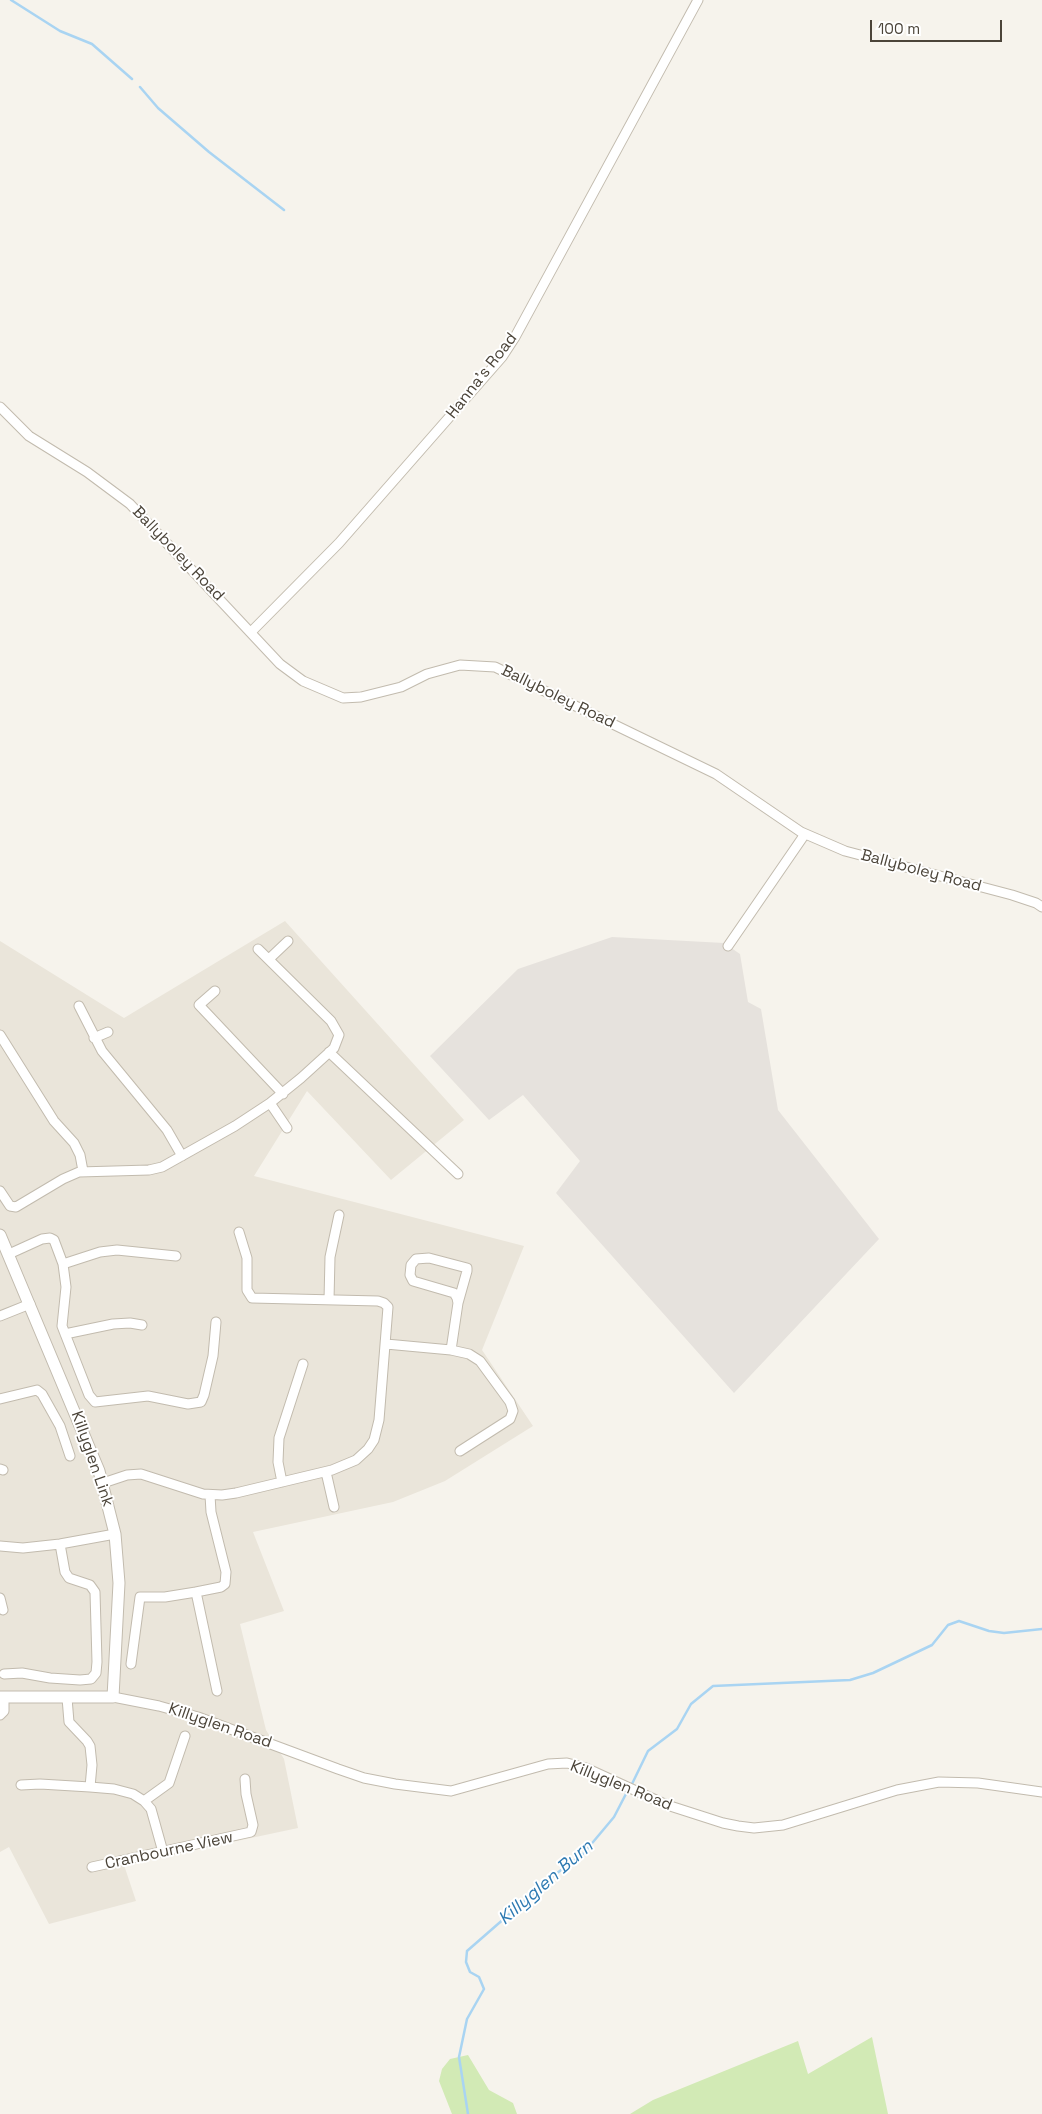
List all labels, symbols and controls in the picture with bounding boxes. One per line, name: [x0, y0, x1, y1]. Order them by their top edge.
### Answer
scale bar: [872, 10, 1004, 42]
text: 100 m: [878, 19, 920, 38]
street label: Hanna's Road: [442, 329, 522, 423]
street label: Ballyboley Road: [128, 503, 228, 605]
street label: Ballyboley Road: [498, 661, 618, 733]
street label: Ballyboley Road: [859, 846, 983, 896]
street label: Killyglen Link: [67, 1409, 117, 1509]
street label: Killyglen Road: [166, 1699, 274, 1753]
street label: Killyglen Road: [567, 1757, 675, 1815]
street label: Cranbourne View: [103, 1828, 235, 1874]
water label: Killyglen Burn: [494, 1836, 598, 1930]

